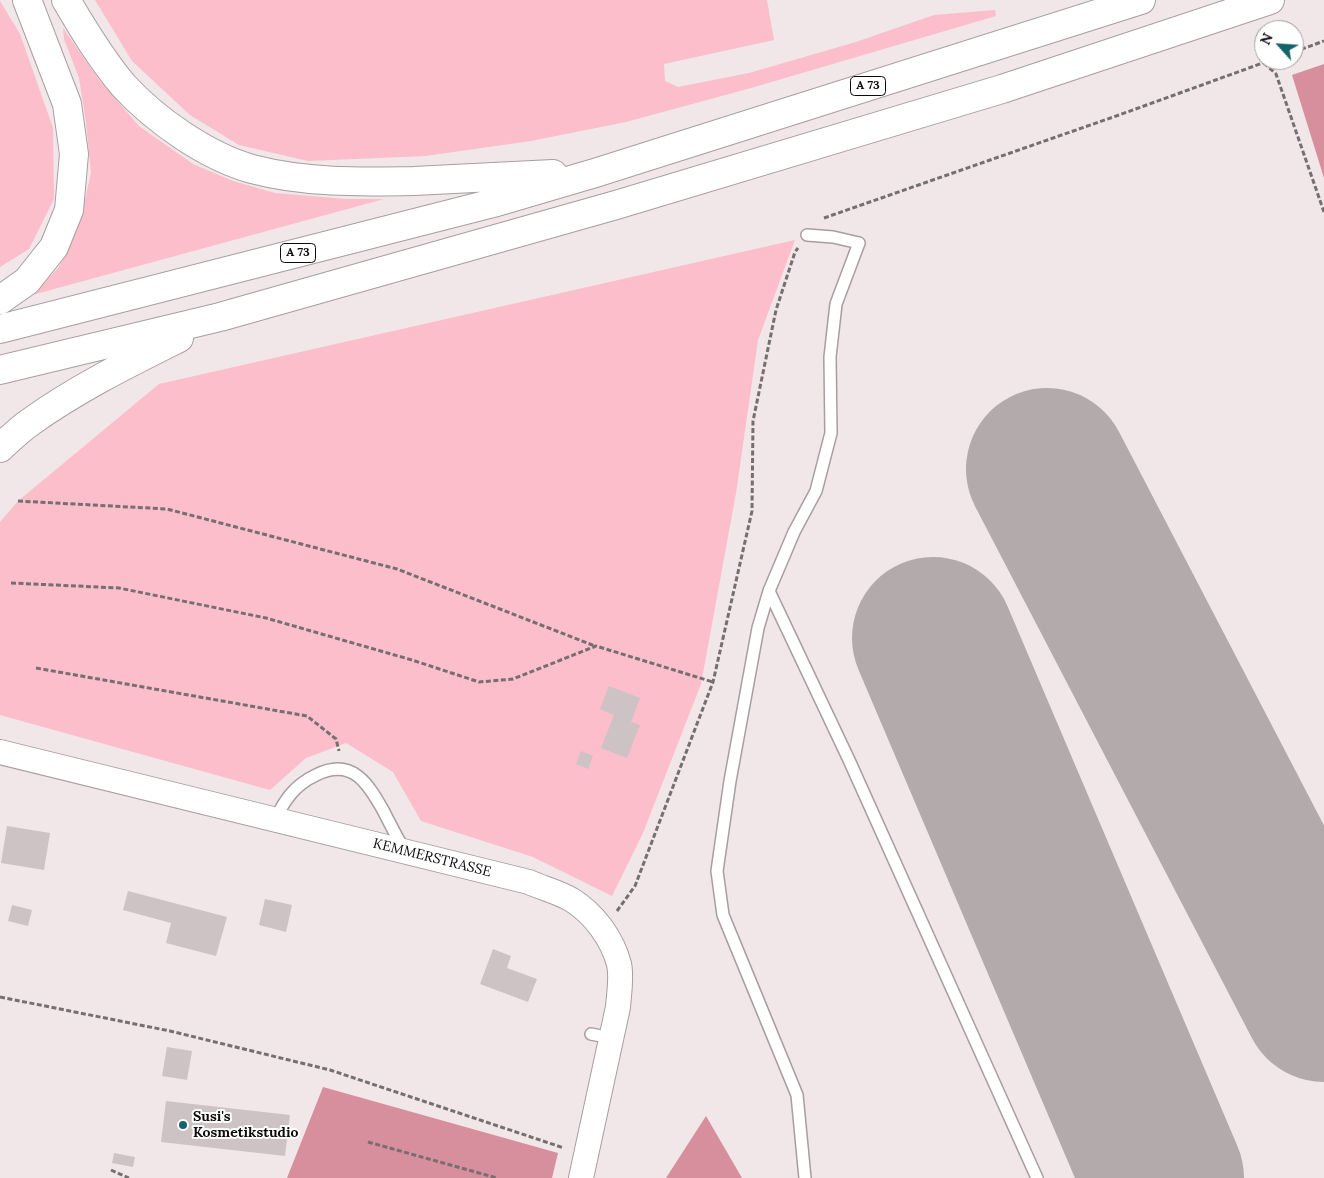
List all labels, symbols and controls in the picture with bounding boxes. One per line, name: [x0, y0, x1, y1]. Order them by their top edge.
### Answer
north arrow: [1254, 20, 1304, 70]
text: N: [1256, 30, 1277, 48]
road number: A 73: [850, 76, 886, 95]
road number: A 73: [280, 244, 316, 262]
street label: KEMMERSTRASSE: [371, 835, 493, 881]
place label: Susi's Kosmetikstudio: [193, 1109, 298, 1142]
marker: Susi's Kosmetikstudio: [177, 1119, 189, 1131]

